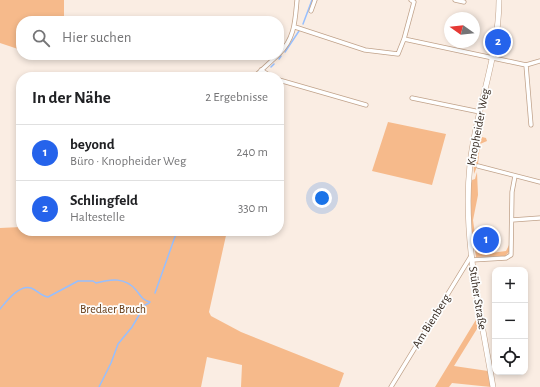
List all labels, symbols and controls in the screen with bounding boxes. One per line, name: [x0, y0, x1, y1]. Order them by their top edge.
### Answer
north arrow: [444, 12, 480, 48]
search box: [16, 16, 284, 60]
icon: search: [30, 27, 52, 49]
pin: 2: [485, 27, 511, 57]
text: Hier suchen: [62, 30, 132, 45]
street label: Knopheider Weg: [465, 87, 491, 167]
text: In der Nähe: [32, 89, 111, 106]
text: 2 Ergebnisse: [205, 91, 268, 104]
text: beyond: [70, 137, 115, 152]
text: 1: [43, 146, 47, 159]
text: 240 m: [236, 146, 268, 159]
text: Büro · Knopheider Weg: [70, 155, 186, 168]
your location: [312, 188, 332, 208]
text: Schlingfeld: [70, 193, 138, 208]
text: 2: [42, 202, 48, 215]
text: 330 m: [238, 202, 268, 215]
text: Haltestelle: [70, 211, 125, 224]
pin: 1: [473, 225, 499, 255]
street label: Stüher Straße: [467, 265, 489, 331]
map controls: [492, 267, 528, 375]
button: +: [492, 267, 528, 303]
street label: Am Bienberg: [410, 292, 452, 350]
park label: Bredaer Bruch: [80, 303, 146, 315]
button: −: [492, 303, 528, 339]
button: locate: [492, 339, 528, 375]

